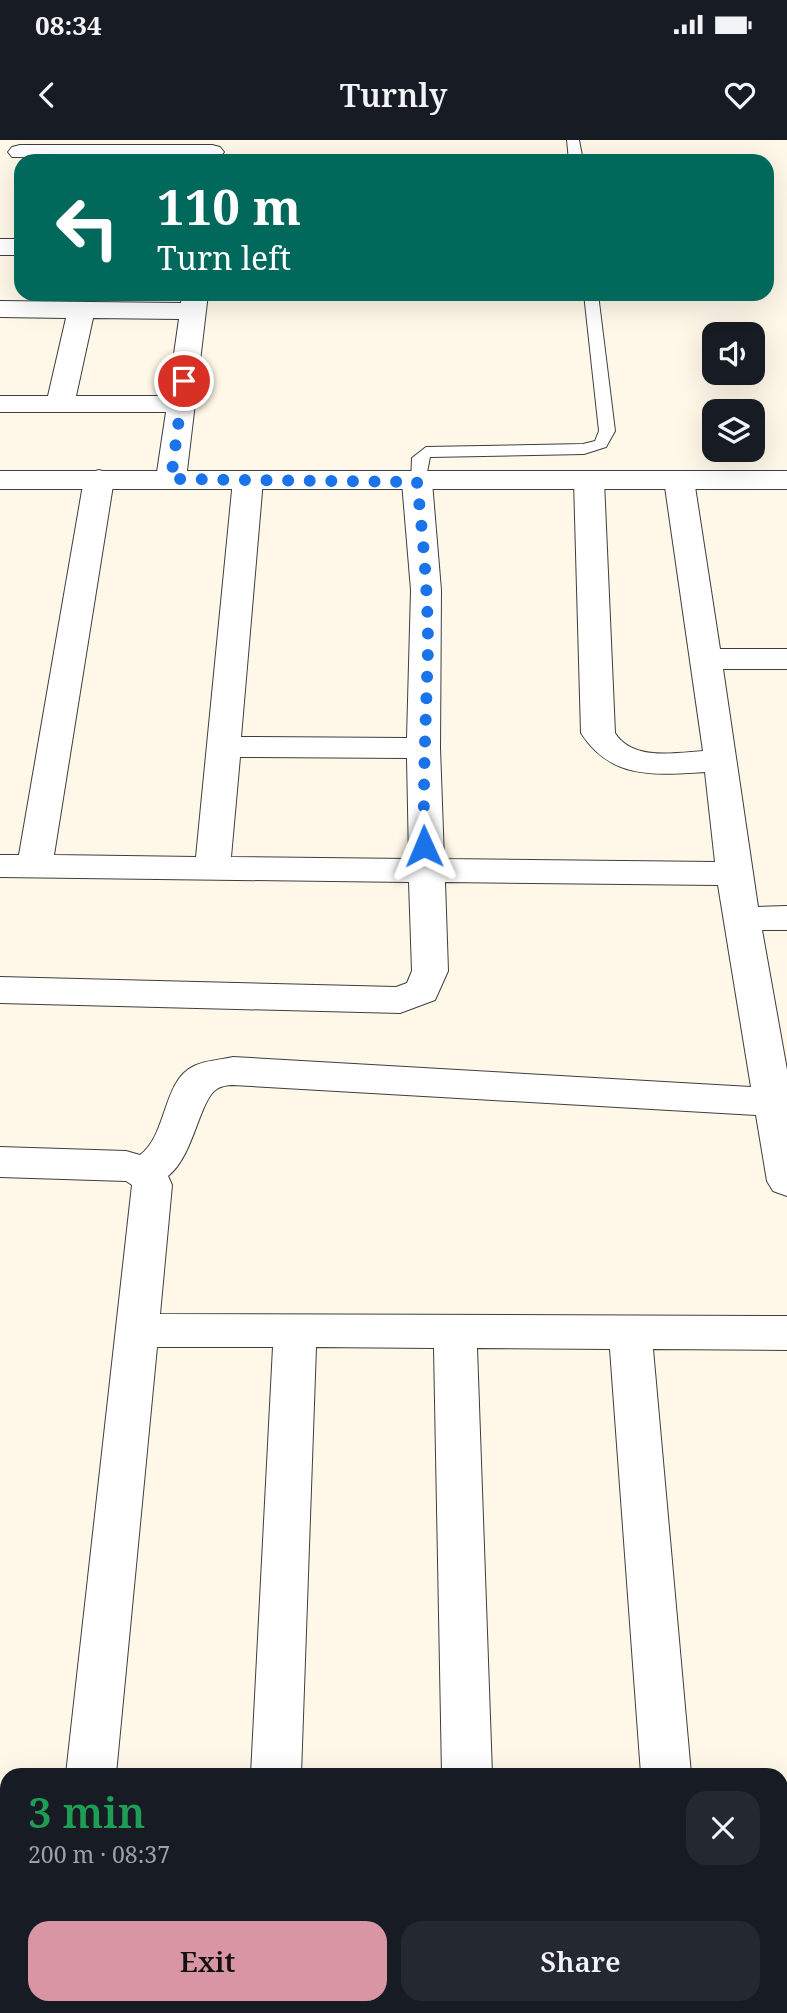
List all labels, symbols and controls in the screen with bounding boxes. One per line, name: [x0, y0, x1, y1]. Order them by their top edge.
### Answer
text: 08:34: [35, 7, 102, 43]
text: Turnly: [340, 73, 447, 116]
icon: back: [28, 76, 66, 114]
icon: heart: [721, 76, 759, 114]
text: 110 m: [157, 173, 301, 239]
icon: left: [42, 182, 133, 273]
text: Turn left: [157, 236, 291, 279]
map controls: [702, 322, 765, 462]
button: sound: [702, 322, 765, 385]
pin: [154, 351, 214, 411]
icon: arrive: [165, 362, 203, 400]
button: layers: [702, 399, 765, 462]
position arrow: [387, 809, 461, 883]
text: 3 min: [28, 1783, 145, 1840]
button: close: [686, 1791, 760, 1865]
text: 200 m · 08:37: [28, 1838, 170, 1870]
button: Exit: [28, 1921, 387, 2001]
button: Share: [401, 1921, 760, 2001]

